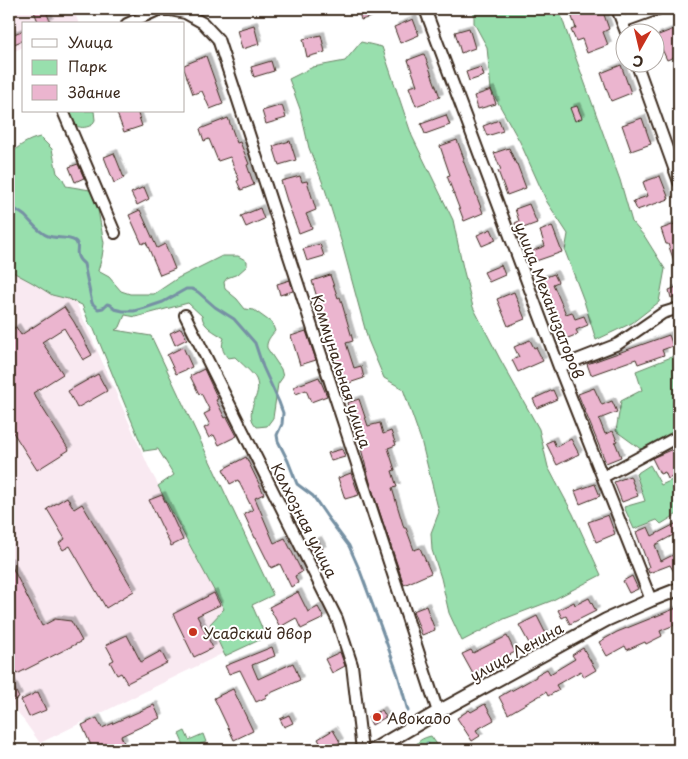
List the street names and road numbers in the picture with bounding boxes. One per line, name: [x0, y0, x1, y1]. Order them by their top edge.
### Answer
street label: улица Механизаторов: [510, 218, 590, 382]
street label: Коммунальная улица: [306, 291, 378, 451]
street label: Колхозная улица: [266, 459, 344, 582]
street label: улица Ленина: [465, 615, 568, 686]

